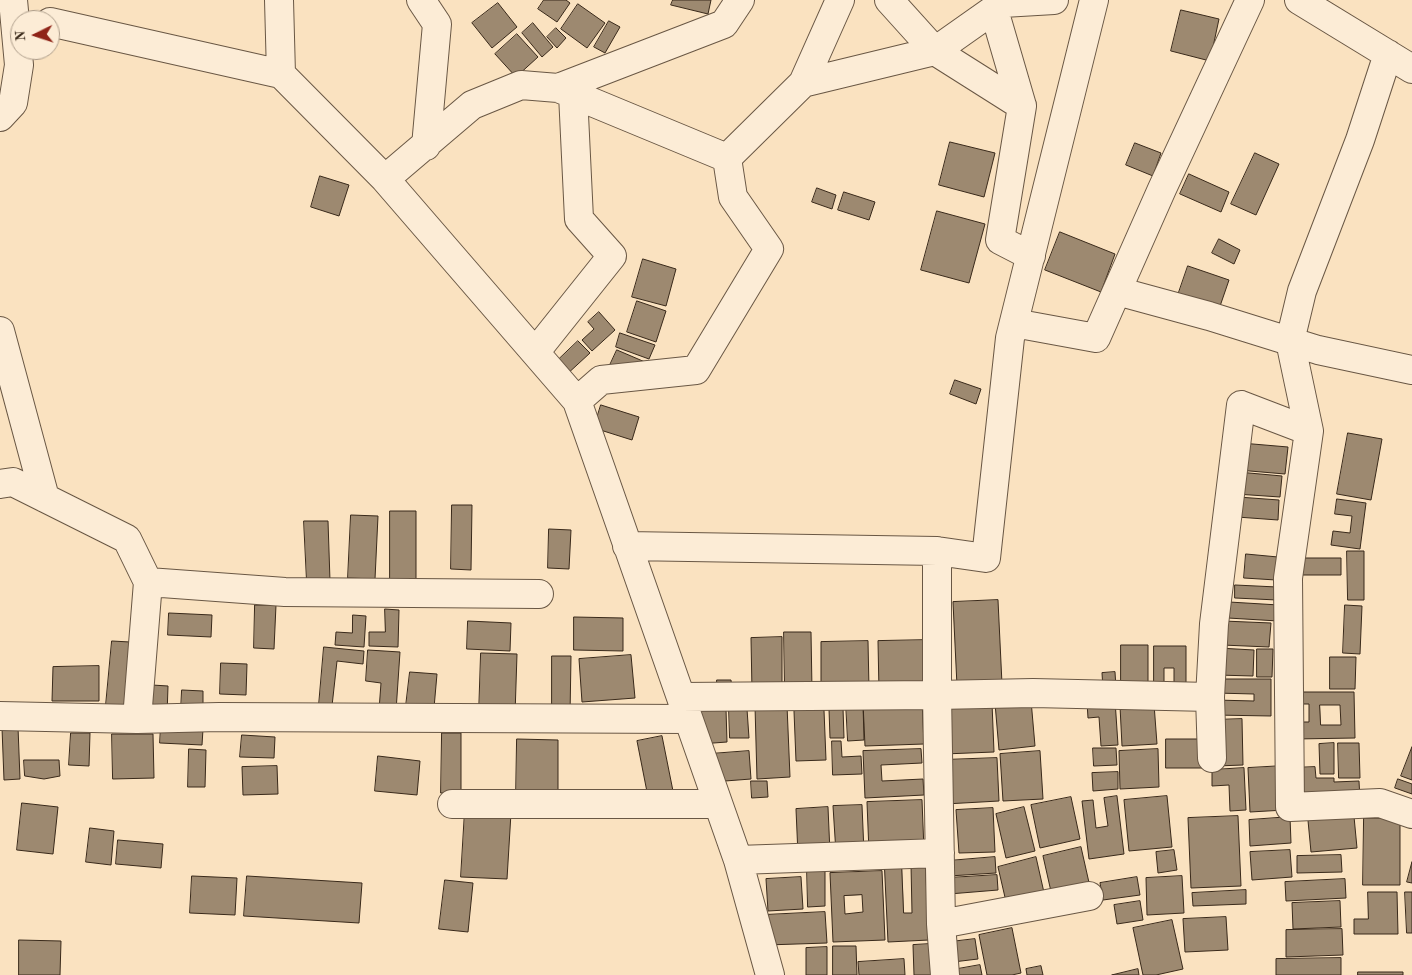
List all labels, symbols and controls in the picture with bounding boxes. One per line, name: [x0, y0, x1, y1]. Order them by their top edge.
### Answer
north arrow: [10, 10, 60, 60]
text: N: [14, 30, 28, 42]

